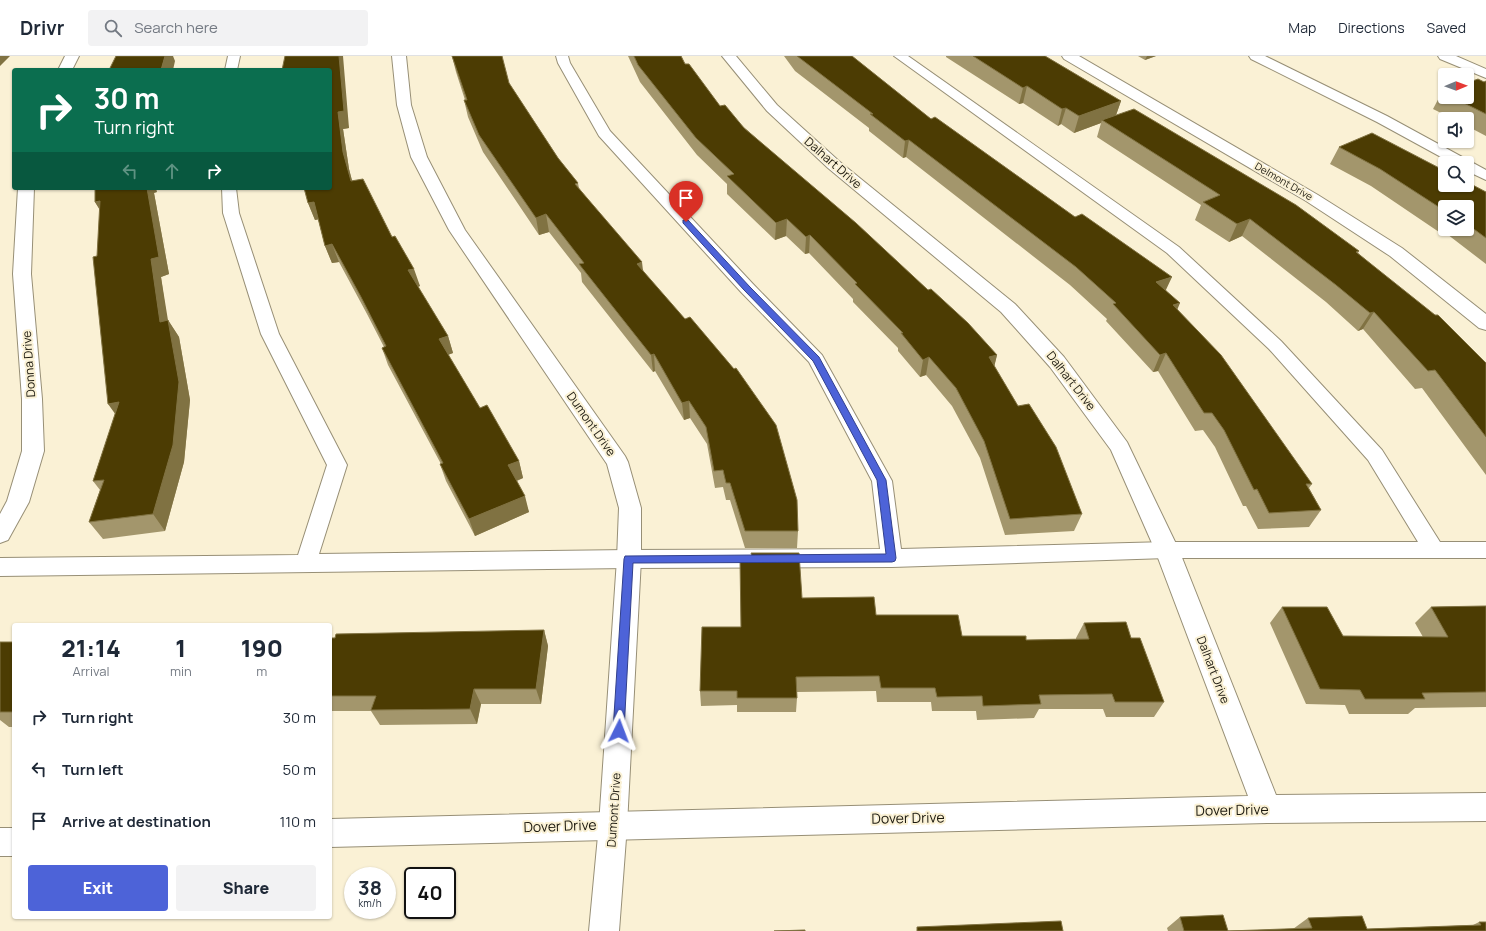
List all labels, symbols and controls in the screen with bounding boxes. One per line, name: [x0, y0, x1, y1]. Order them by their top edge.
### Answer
search box: [88, 10, 368, 46]
text: Drivr: [20, 15, 64, 41]
icon: search: [102, 17, 124, 39]
text: Search here: [134, 17, 218, 38]
text: Map: [1288, 18, 1316, 37]
text: Directions: [1338, 18, 1405, 37]
text: Saved: [1427, 18, 1466, 37]
north arrow: [1438, 68, 1474, 104]
map controls: [1438, 68, 1474, 236]
text: 30 m: [94, 79, 159, 117]
icon: right: [28, 84, 80, 136]
button: sound: [1438, 112, 1474, 148]
text: Turn right: [94, 115, 175, 139]
street label: Dalhart Drive: [801, 133, 866, 192]
button: search: [1438, 156, 1474, 192]
street label: Delmont Drive: [1253, 159, 1316, 203]
icon: left: [119, 160, 141, 182]
icon: ahead: [161, 160, 183, 182]
icon: right: [203, 160, 225, 182]
pin: [669, 181, 703, 222]
icon: arrive: [675, 187, 697, 209]
button: layers: [1438, 200, 1474, 236]
street label: Donna Drive: [18, 330, 39, 398]
street label: Dalhart Drive: [1043, 348, 1100, 414]
street label: Dumont Drive: [563, 388, 620, 459]
text: 21:14: [61, 631, 121, 664]
text: 1: [175, 631, 186, 664]
text: 190: [241, 631, 283, 664]
street label: Dalhart Drive: [1193, 634, 1234, 706]
text: Arrival: [72, 662, 110, 680]
text: min: [170, 662, 192, 680]
text: m: [256, 662, 267, 680]
icon: right: [28, 706, 50, 728]
text: Turn right: [62, 707, 133, 728]
text: 30 m: [283, 707, 316, 728]
position arrow: [598, 710, 640, 752]
icon: left: [28, 758, 50, 780]
text: Turn left: [62, 759, 124, 780]
text: 50 m: [282, 759, 316, 780]
street label: Dumont Drive: [602, 772, 625, 848]
street label: Dover Drive: [1195, 799, 1269, 820]
street label: Dover Drive: [871, 807, 945, 828]
icon: arrive: [28, 810, 50, 832]
text: Arrive at destination: [62, 811, 211, 832]
text: 110 m: [279, 811, 316, 832]
street label: Dover Drive: [523, 815, 597, 836]
button: Exit: [28, 865, 168, 911]
button: Share: [176, 865, 316, 911]
speed limit sign: 40: [404, 867, 456, 919]
text: 38: [358, 874, 382, 901]
text: km/h: [358, 896, 382, 910]

